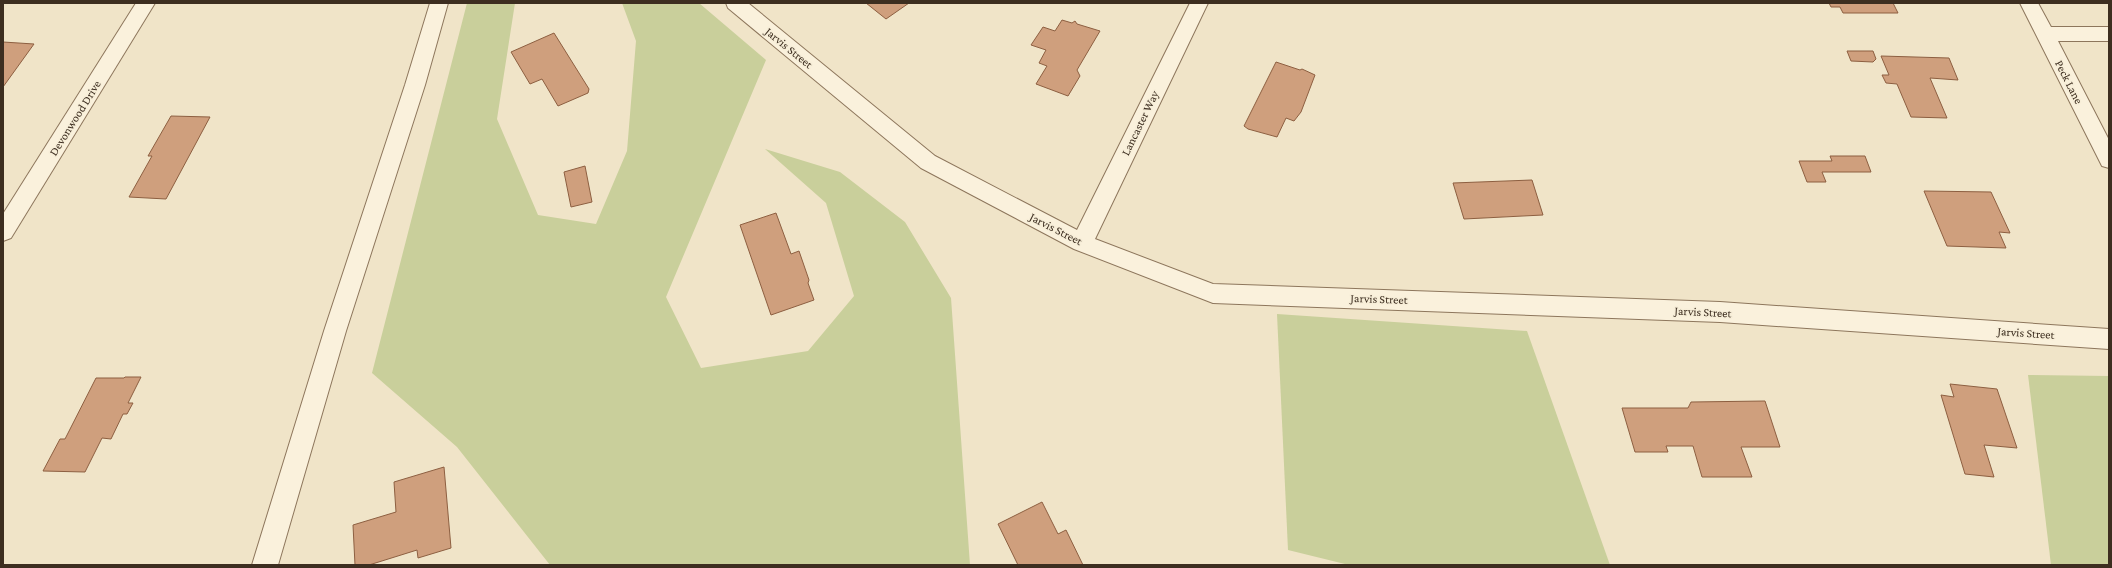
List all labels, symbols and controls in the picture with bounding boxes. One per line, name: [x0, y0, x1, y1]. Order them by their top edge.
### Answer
street label: Jarvis Street: [762, 24, 816, 72]
street label: Peck Lane: [2052, 58, 2086, 106]
street label: Devonwood Drive: [46, 78, 104, 158]
street label: Lancaster Way: [1118, 88, 1162, 158]
street label: Jarvis Street: [1026, 209, 1086, 249]
street label: Jarvis Street: [1349, 291, 1409, 307]
street label: Jarvis Street: [1673, 303, 1733, 321]
street label: Jarvis Street: [1996, 324, 2056, 342]

